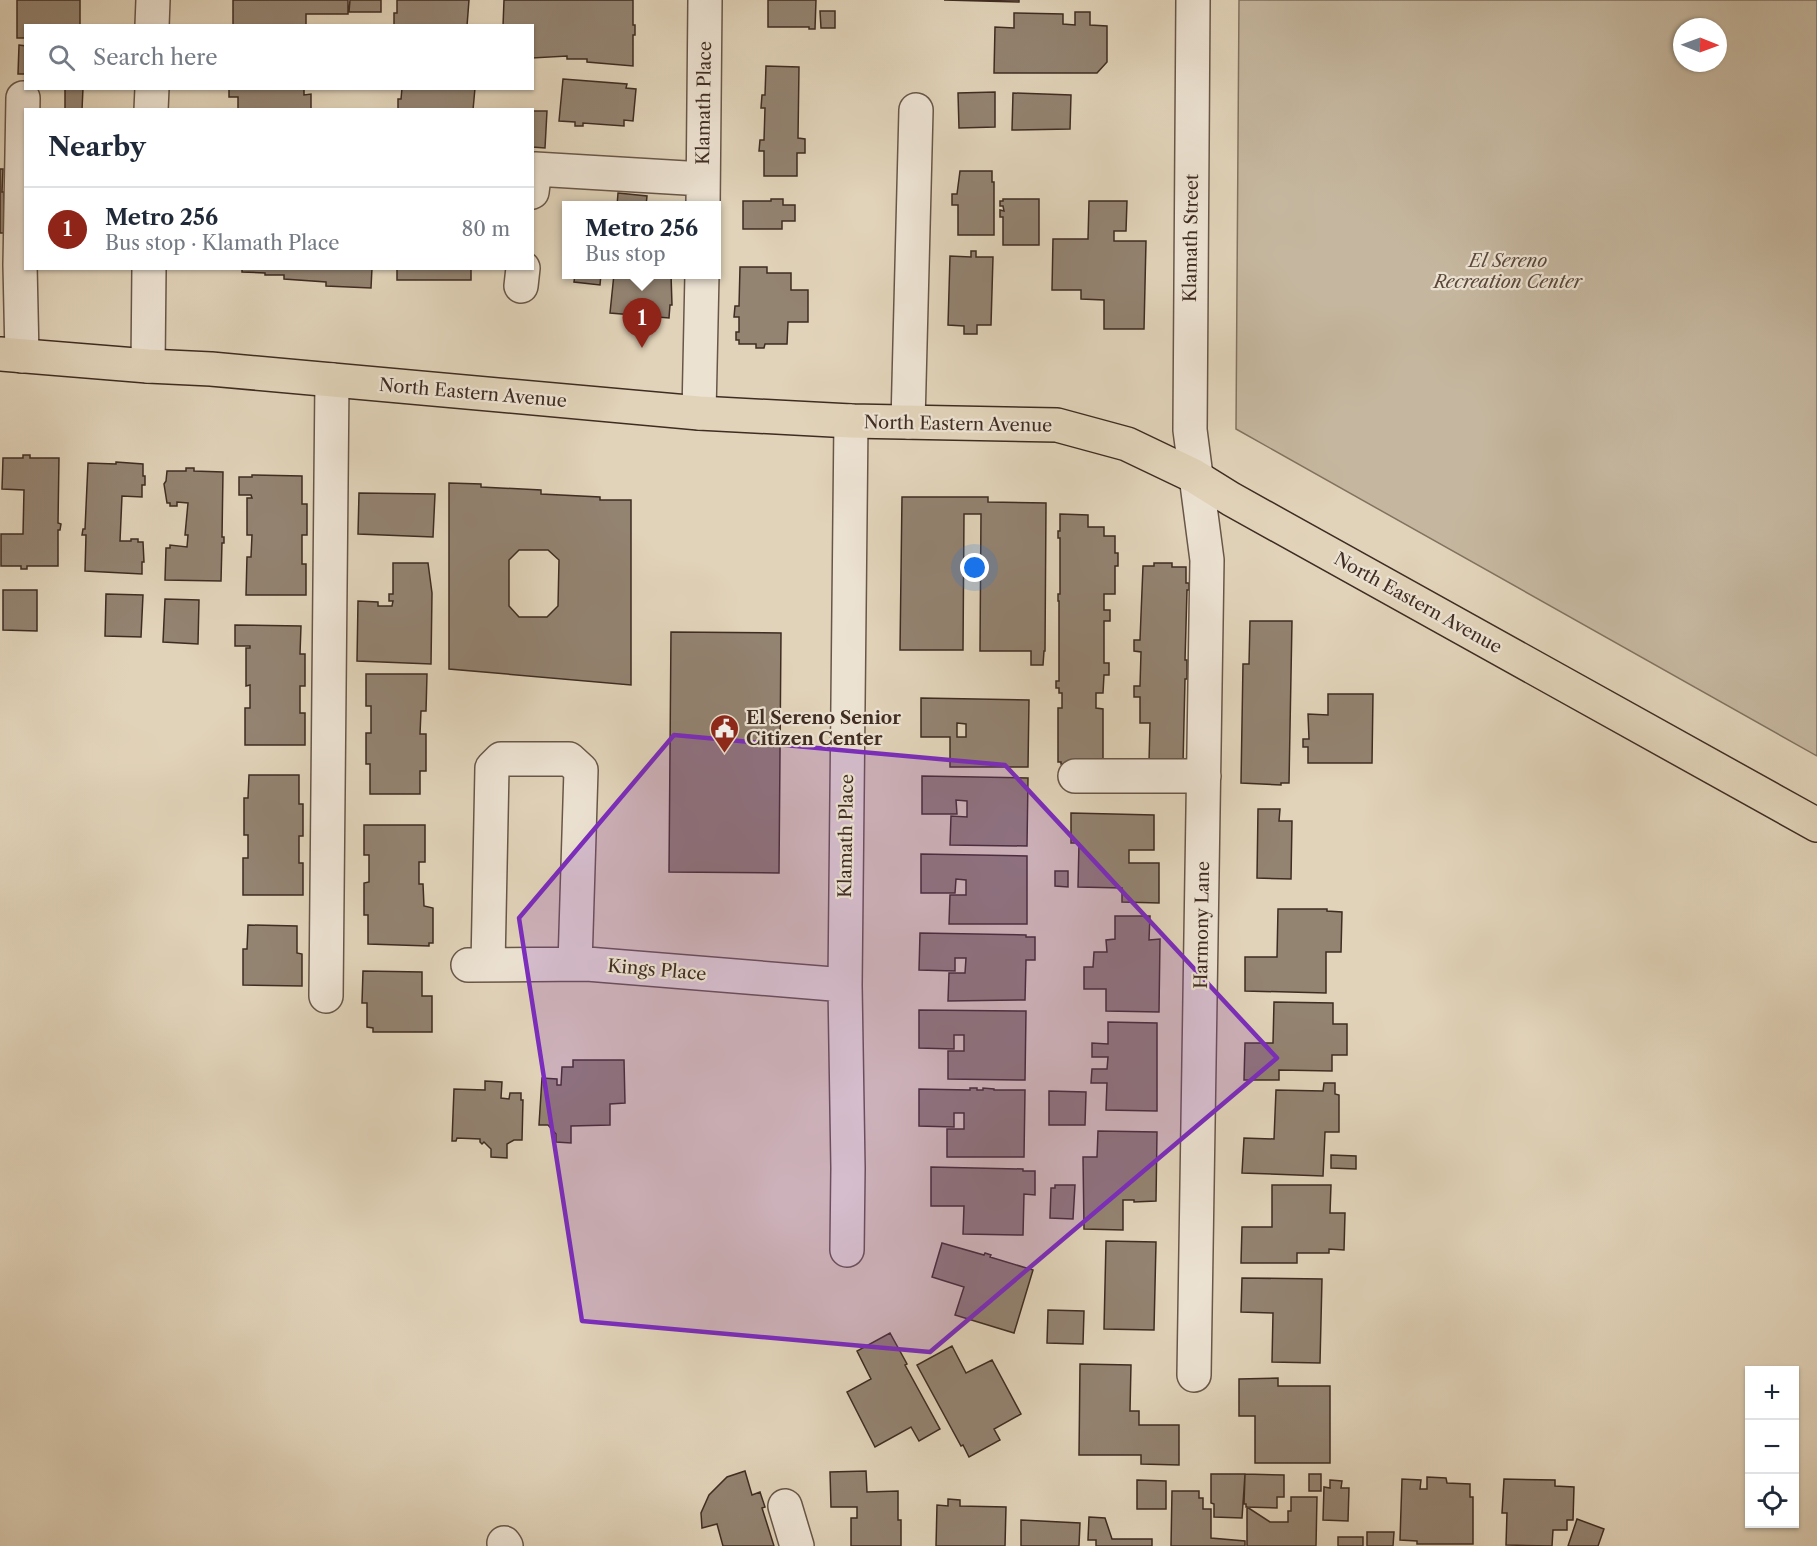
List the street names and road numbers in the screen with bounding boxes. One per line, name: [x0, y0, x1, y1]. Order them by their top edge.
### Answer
street label: Klamath Place: [692, 41, 716, 165]
street label: Klamath Street: [1179, 173, 1203, 302]
street label: North Eastern Avenue: [378, 374, 568, 412]
street label: North Eastern Avenue: [864, 411, 1052, 437]
street label: North Eastern Avenue: [1330, 548, 1506, 658]
street label: Klamath Place: [834, 774, 858, 898]
street label: Harmony Lane: [1190, 861, 1214, 989]
street label: Kings Place: [607, 955, 707, 985]

